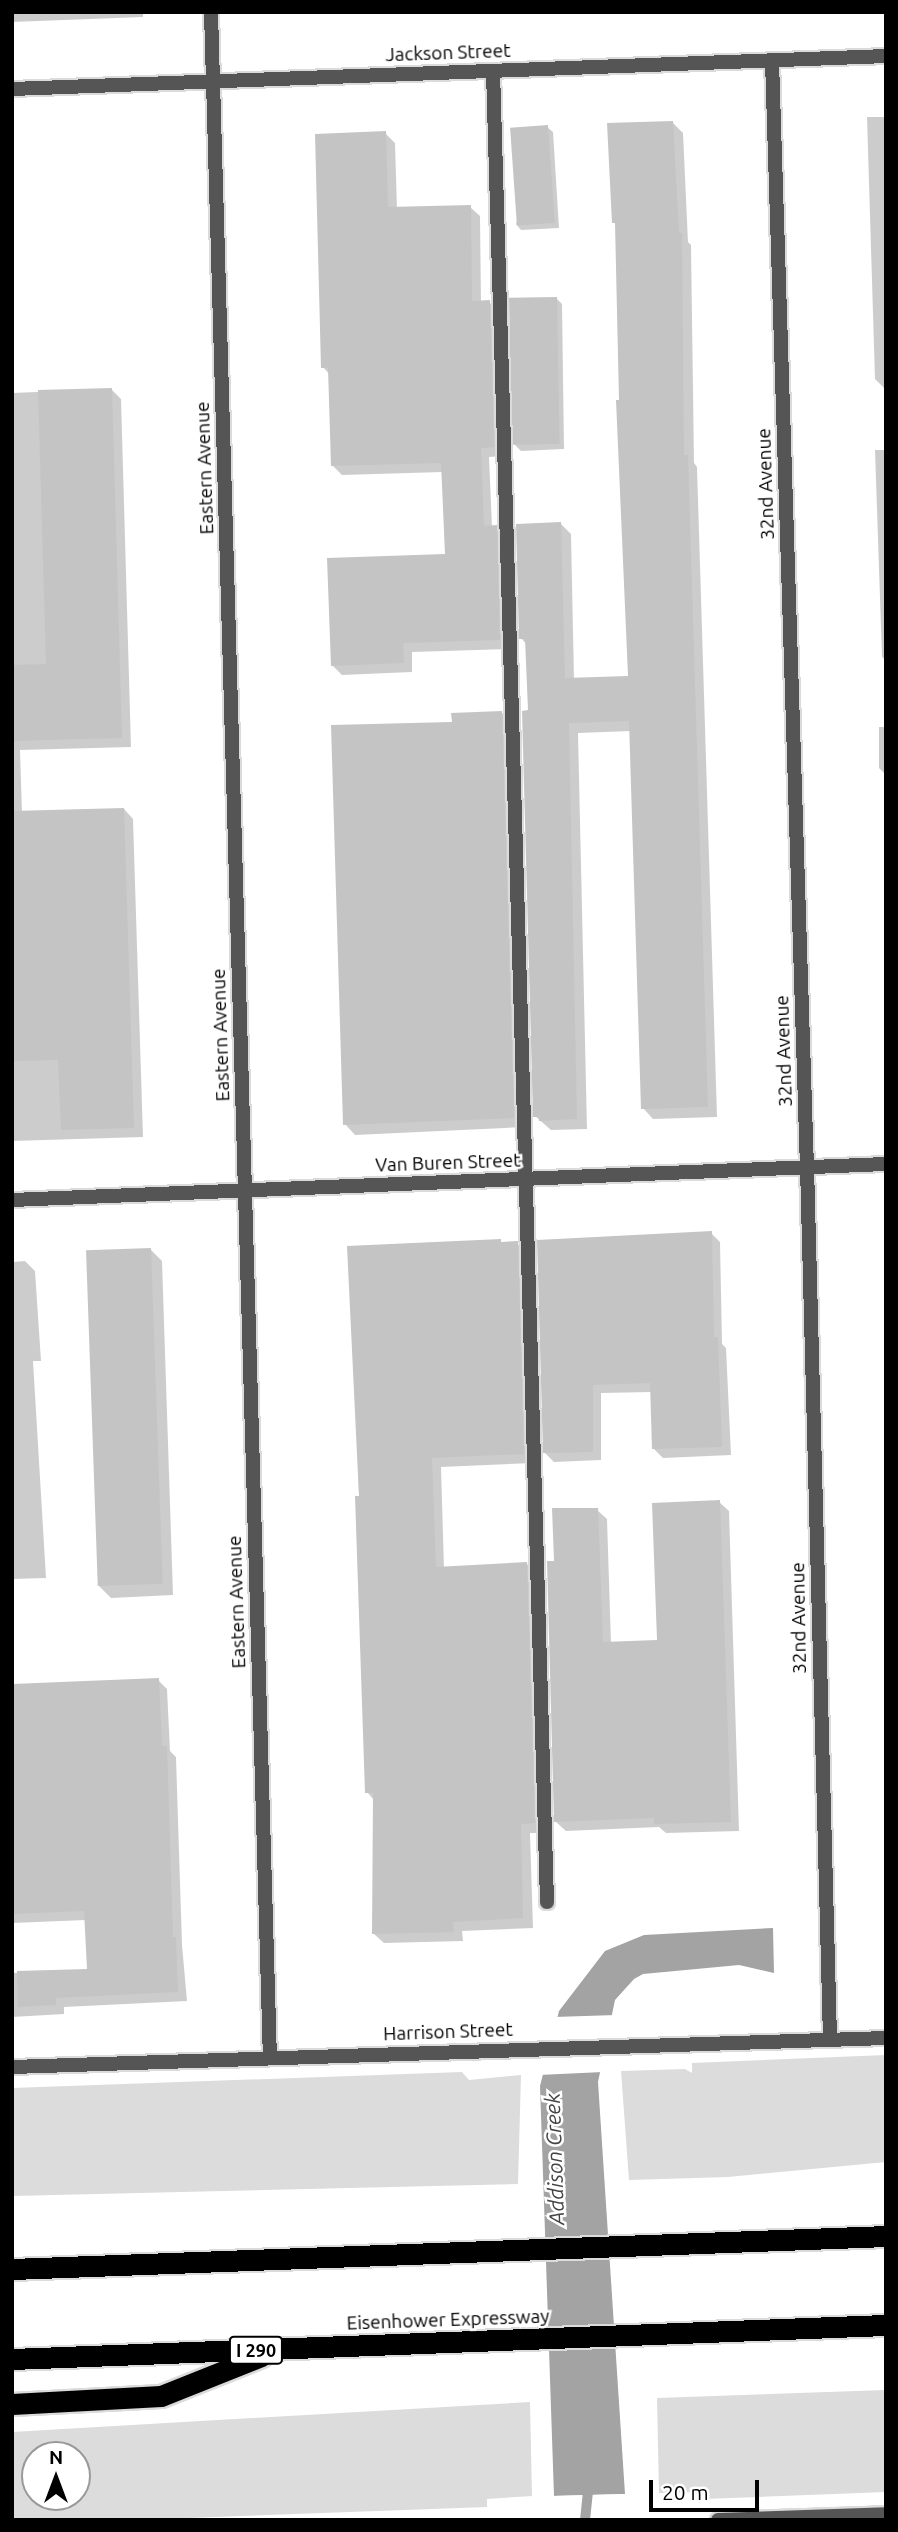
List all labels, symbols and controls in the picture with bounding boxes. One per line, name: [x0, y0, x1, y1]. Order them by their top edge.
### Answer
street label: Jackson Street: [385, 39, 511, 67]
street label: Eastern Avenue: [191, 401, 219, 535]
street label: 32nd Avenue: [753, 428, 779, 540]
street label: Eastern Avenue: [207, 968, 235, 1102]
street label: 32nd Avenue: [771, 995, 797, 1107]
street label: Van Buren Street: [375, 1149, 521, 1177]
street label: Eastern Avenue: [223, 1535, 251, 1669]
street label: 32nd Avenue: [787, 1562, 811, 1674]
street label: Harrison Street: [383, 2018, 513, 2046]
water label: Addison Creek: [539, 2093, 569, 2225]
street label: Eisenhower Expressway: [346, 2305, 550, 2335]
road number: I 290: [228, 2336, 284, 2364]
north arrow: [21, 2441, 91, 2511]
text: N: [49, 2446, 63, 2468]
scale bar: [653, 2466, 763, 2510]
text: 20 m: [662, 2480, 709, 2504]

